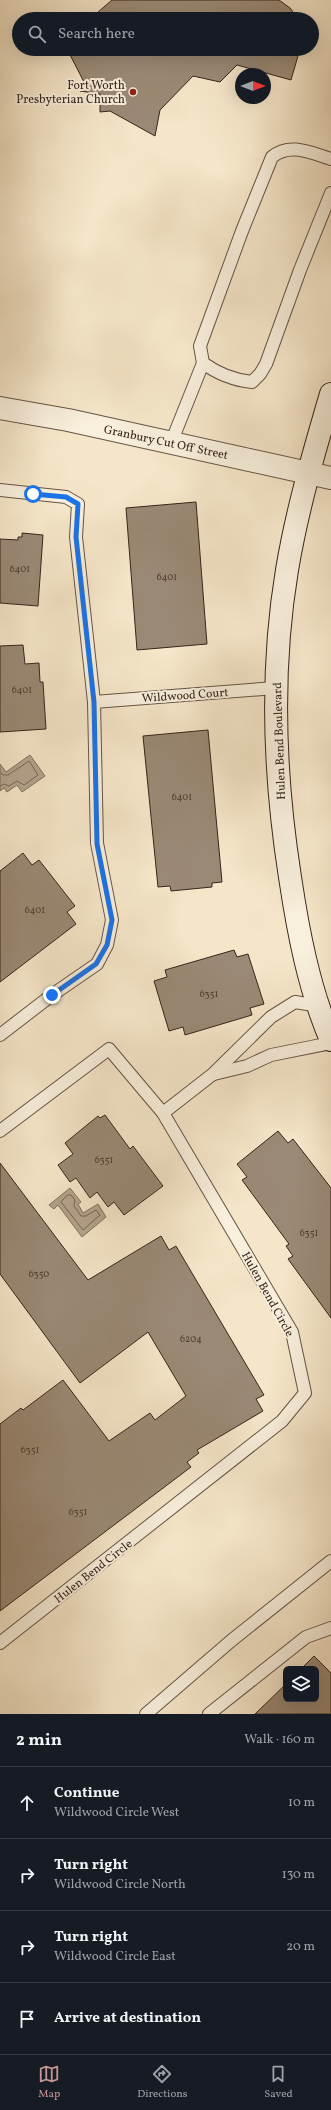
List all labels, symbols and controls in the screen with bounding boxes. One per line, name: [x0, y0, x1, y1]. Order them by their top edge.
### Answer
search box: [12, 12, 319, 56]
icon: search: [26, 23, 48, 45]
text: Search here: [58, 24, 135, 45]
north arrow: [235, 68, 271, 104]
place label: Fort Worth Presbyterian Church: [16, 78, 125, 108]
marker: Fort Worth Presbyterian Church: [128, 87, 138, 97]
street label: Granbury Cut Off Street: [102, 422, 229, 464]
route start: [24, 485, 42, 503]
house number: 6401: [10, 562, 30, 576]
house number: 6401: [157, 570, 177, 584]
street label: Hulen Bend Boulevard: [270, 681, 290, 800]
house number: 6401: [12, 683, 32, 697]
street label: Wildwood Court: [141, 685, 229, 707]
house number: 6401: [172, 790, 192, 804]
house number: 6401: [25, 903, 45, 917]
route end: [43, 986, 61, 1004]
house number: 6351: [200, 987, 218, 1001]
house number: 6351: [95, 1153, 113, 1167]
house number: 6351: [300, 1226, 318, 1240]
street label: Hulen Bend Circle: [237, 1249, 297, 1340]
house number: 6350: [29, 1267, 49, 1281]
house number: 6204: [180, 1332, 202, 1346]
house number: 6351: [21, 1443, 39, 1457]
house number: 6351: [69, 1505, 87, 1519]
street label: Hulen Bend Circle: [51, 1536, 136, 1607]
map controls: [283, 1666, 319, 1702]
button: layers: [283, 1666, 319, 1702]
text: 2 min: [16, 1729, 62, 1752]
text: Walk · 160 m: [244, 1731, 315, 1749]
text: Continue: [54, 1783, 119, 1804]
icon: ahead: [16, 1792, 38, 1814]
text: 10 m: [288, 1794, 315, 1812]
text: Wildwood Circle West: [54, 1804, 179, 1822]
text: Turn right: [54, 1855, 128, 1876]
icon: right: [16, 1864, 38, 1886]
text: 130 m: [282, 1866, 315, 1884]
text: Wildwood Circle North: [54, 1876, 186, 1894]
text: Turn right: [54, 1927, 128, 1948]
icon: right: [16, 1936, 38, 1958]
text: 20 m: [286, 1938, 315, 1956]
text: Wildwood Circle East: [54, 1948, 176, 1966]
icon: arrive: [16, 2008, 38, 2030]
text: Arrive at destination: [54, 2008, 201, 2029]
tab: Map: [38, 2063, 60, 2102]
tab: Directions: [137, 2063, 188, 2102]
tab: Saved: [264, 2063, 293, 2102]

